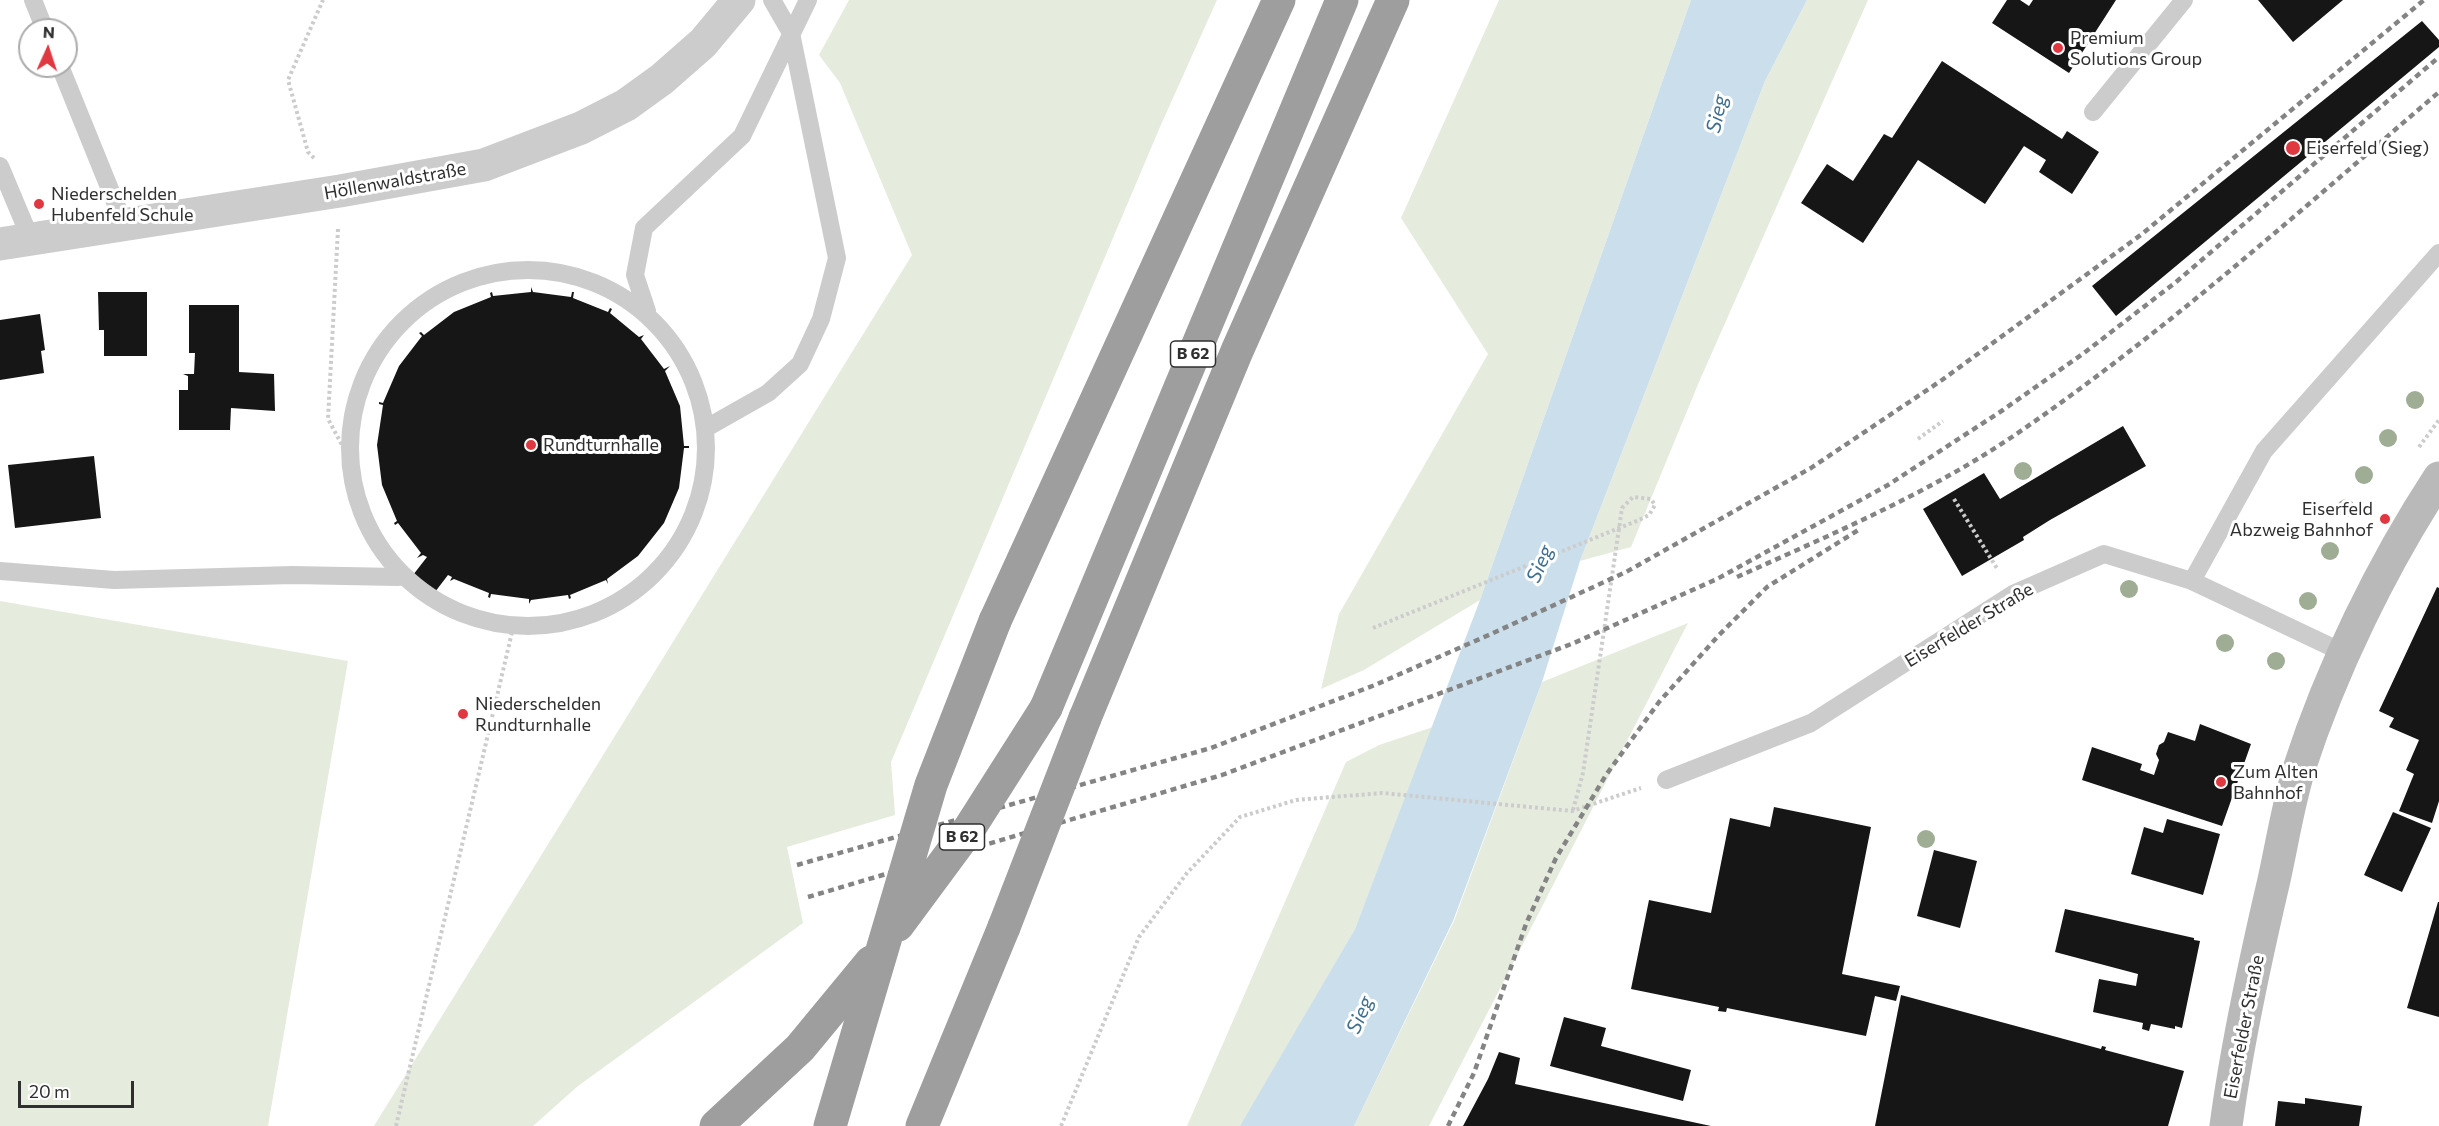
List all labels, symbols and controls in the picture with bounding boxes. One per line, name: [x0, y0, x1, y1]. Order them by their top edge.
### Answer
north arrow: [18, 18, 78, 78]
text: N: [42, 22, 55, 41]
place label: Premium Solutions Group: [2070, 27, 2202, 70]
marker: Premium Solutions Group: [2051, 41, 2065, 55]
water label: Sieg: [1701, 93, 1733, 135]
place label: Eiserfeld (Sieg): [2306, 137, 2429, 159]
marker: Eiserfeld (Sieg): [2284, 139, 2302, 157]
street label: Höllenwaldstraße: [322, 158, 468, 204]
place label: Niederschelden Hubenfeld Schule: [51, 183, 193, 226]
marker: Niederschelden Hubenfeld Schule: [32, 197, 46, 211]
road number: B 62: [1170, 341, 1216, 367]
place label: Rundturnhalle: [543, 434, 659, 456]
marker: Rundturnhalle: [524, 438, 538, 452]
place label: Eiserfeld Abzweig Bahnhof: [2230, 498, 2373, 540]
marker: Eiserfeld Abzweig Bahnhof: [2378, 512, 2392, 526]
water label: Sieg: [1521, 542, 1559, 586]
street label: Eiserfelder Straße: [1901, 578, 2037, 672]
place label: Niederschelden Rundturnhalle: [475, 693, 601, 736]
marker: Niederschelden Rundturnhalle: [456, 707, 470, 721]
place label: Zum Alten Bahnhof: [2233, 761, 2318, 804]
marker: Zum Alten Bahnhof: [2214, 775, 2228, 789]
road number: B 62: [940, 824, 984, 850]
street label: Eiserfelder Straße: [2219, 953, 2269, 1101]
water label: Sieg: [1341, 993, 1379, 1037]
scale bar: [21, 1069, 136, 1107]
text: 20 m: [29, 1080, 70, 1102]

